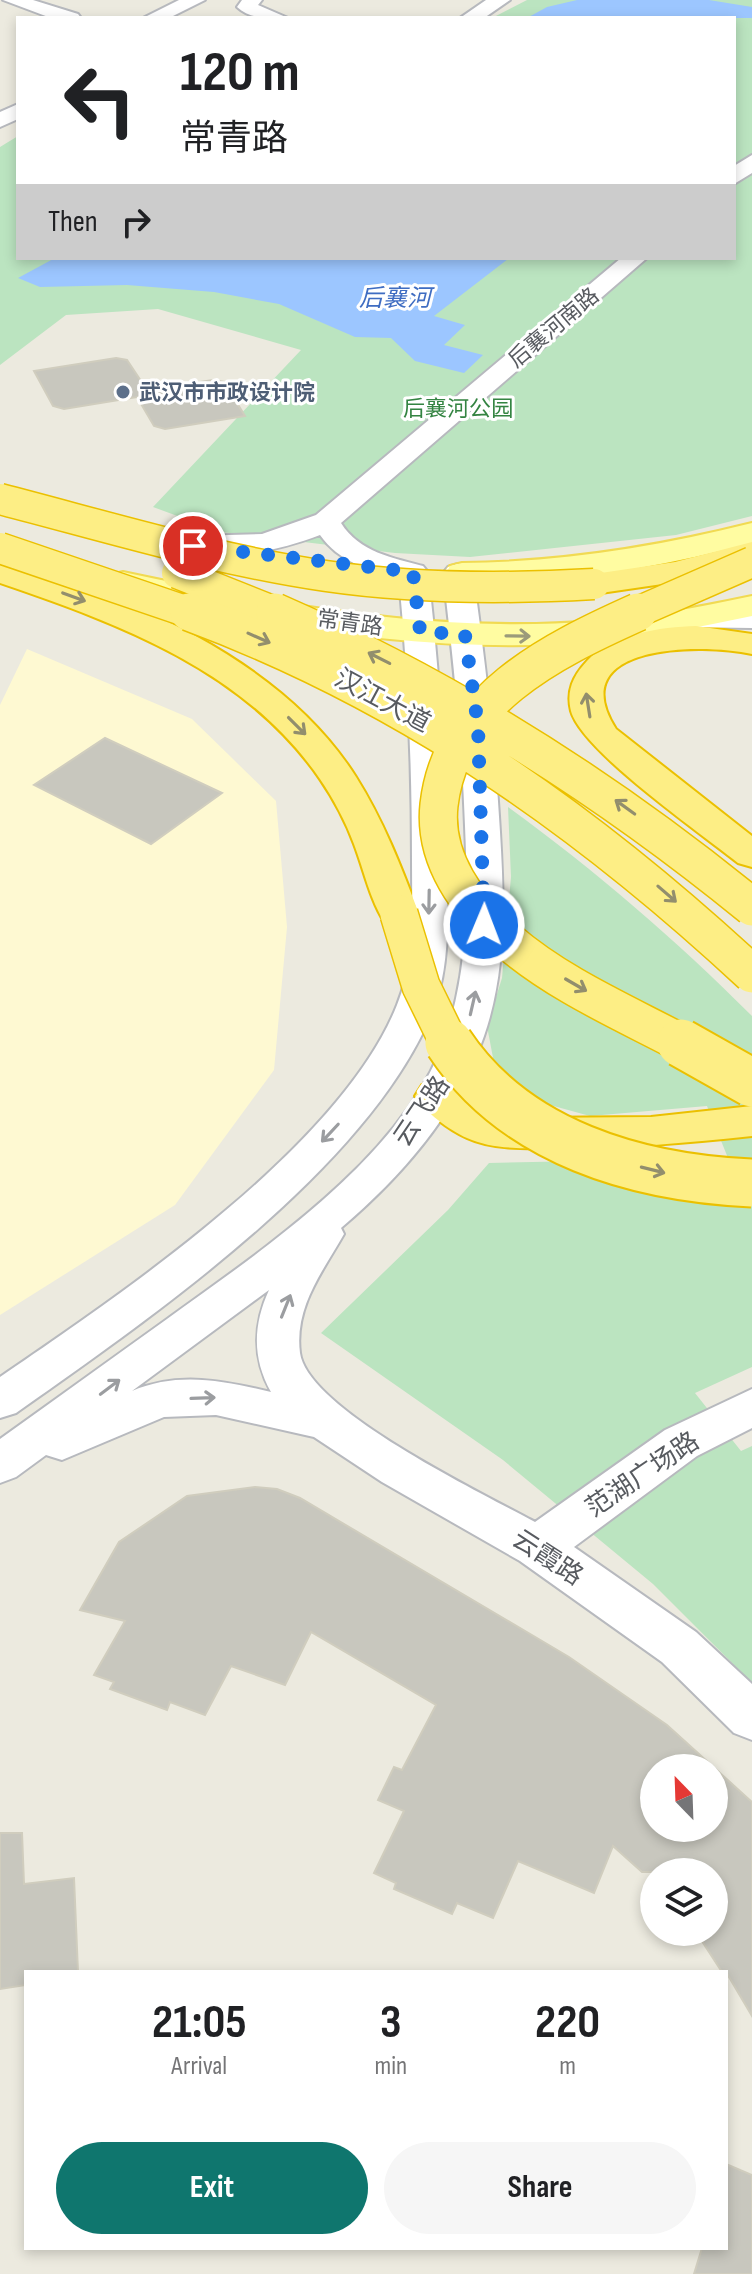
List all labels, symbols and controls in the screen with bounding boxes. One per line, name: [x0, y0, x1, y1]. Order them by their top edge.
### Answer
text: 120 m: [180, 40, 300, 107]
icon: left: [48, 48, 152, 152]
text: 常青路: [180, 118, 288, 161]
icon: right: [114, 200, 158, 244]
text: Then: [48, 204, 98, 240]
street label: 后襄河南路: [503, 282, 605, 374]
water label: 后襄河: [359, 284, 435, 313]
place label: 武汉市市政设计院: [139, 380, 315, 407]
marker: 武汉市市政设计院: [114, 383, 132, 401]
park label: 后襄河公园: [403, 396, 513, 423]
pin: [159, 512, 227, 580]
icon: arrive: [171, 524, 215, 568]
one-way arrow: [61, 590, 86, 605]
street label: 常青路: [315, 606, 384, 641]
one-way arrow: [504, 628, 531, 644]
one-way arrow: [246, 631, 270, 646]
one-way arrow: [367, 650, 391, 666]
street label: 汉江大道: [329, 663, 435, 739]
one-way arrow: [580, 692, 595, 718]
one-way arrow: [287, 716, 307, 735]
one-way arrow: [615, 798, 637, 815]
position arrow: [442, 883, 526, 967]
one-way arrow: [657, 885, 677, 903]
one-way arrow: [421, 888, 437, 915]
one-way arrow: [564, 978, 588, 993]
one-way arrow: [466, 991, 481, 1017]
street label: 云飞路: [388, 1071, 457, 1153]
one-way arrow: [320, 1123, 339, 1143]
one-way arrow: [639, 1164, 665, 1179]
one-way arrow: [280, 1294, 294, 1319]
one-way arrow: [98, 1379, 120, 1395]
one-way arrow: [189, 1390, 216, 1405]
street label: 范湖广场路: [580, 1426, 705, 1524]
street label: 云霞路: [506, 1524, 588, 1593]
north arrow: [640, 1754, 728, 1842]
map controls: [640, 1754, 728, 1946]
button: layers: [640, 1858, 728, 1946]
text: 21:05: [152, 1994, 247, 2051]
text: 3: [380, 1994, 402, 2051]
text: 220: [535, 1994, 600, 2051]
text: Arrival: [171, 2051, 227, 2082]
text: min: [375, 2051, 407, 2082]
text: m: [559, 2051, 576, 2082]
button: Exit: [56, 2142, 368, 2234]
button: Share: [384, 2142, 696, 2234]

